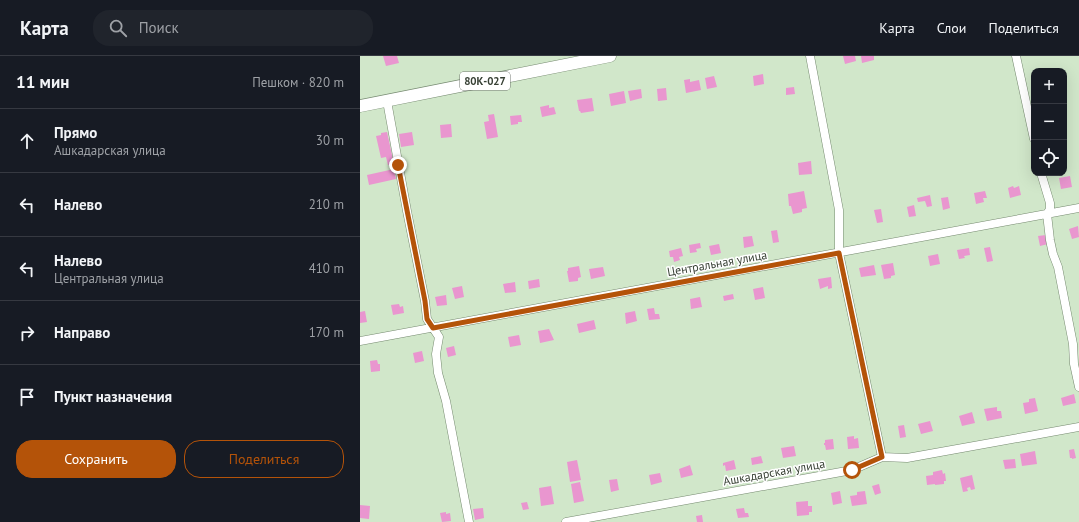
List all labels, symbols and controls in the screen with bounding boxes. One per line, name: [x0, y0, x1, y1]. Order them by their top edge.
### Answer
search box: [93, 10, 373, 46]
text: Карта: [20, 16, 69, 40]
icon: search: [107, 17, 129, 39]
text: Поиск: [139, 18, 179, 37]
text: Карта: [879, 19, 915, 37]
text: Слои: [937, 19, 966, 37]
text: Поделиться: [988, 19, 1059, 37]
map controls: [1031, 68, 1067, 176]
button: +: [1031, 68, 1067, 104]
text: 11 мин: [16, 71, 69, 93]
road number: 80К-027: [460, 72, 510, 90]
text: Пешком · 820 m: [252, 74, 344, 91]
button: −: [1031, 104, 1067, 140]
text: Прямо: [54, 123, 97, 142]
icon: ahead: [16, 130, 38, 152]
text: 30 m: [316, 132, 344, 149]
button: locate: [1031, 140, 1067, 176]
text: Ашкадарская улица: [54, 142, 166, 159]
route end: [389, 156, 407, 174]
icon: left: [16, 194, 38, 216]
text: Налево: [54, 195, 102, 214]
text: 210 m: [309, 196, 344, 213]
street label: Центральная улица: [666, 247, 768, 279]
text: Налево: [54, 251, 102, 270]
icon: left: [16, 258, 38, 280]
text: 410 m: [309, 260, 344, 277]
text: Центральная улица: [54, 270, 164, 287]
icon: right: [16, 322, 38, 344]
text: Направо: [54, 323, 110, 342]
text: 170 m: [309, 324, 344, 341]
icon: arrive: [16, 386, 38, 408]
text: Пункт назначения: [54, 387, 172, 406]
button: Сохранить: [16, 440, 176, 478]
button: Поделиться: [184, 440, 344, 478]
street label: Ашкадарская улица: [722, 456, 826, 488]
route start: [843, 461, 861, 479]

